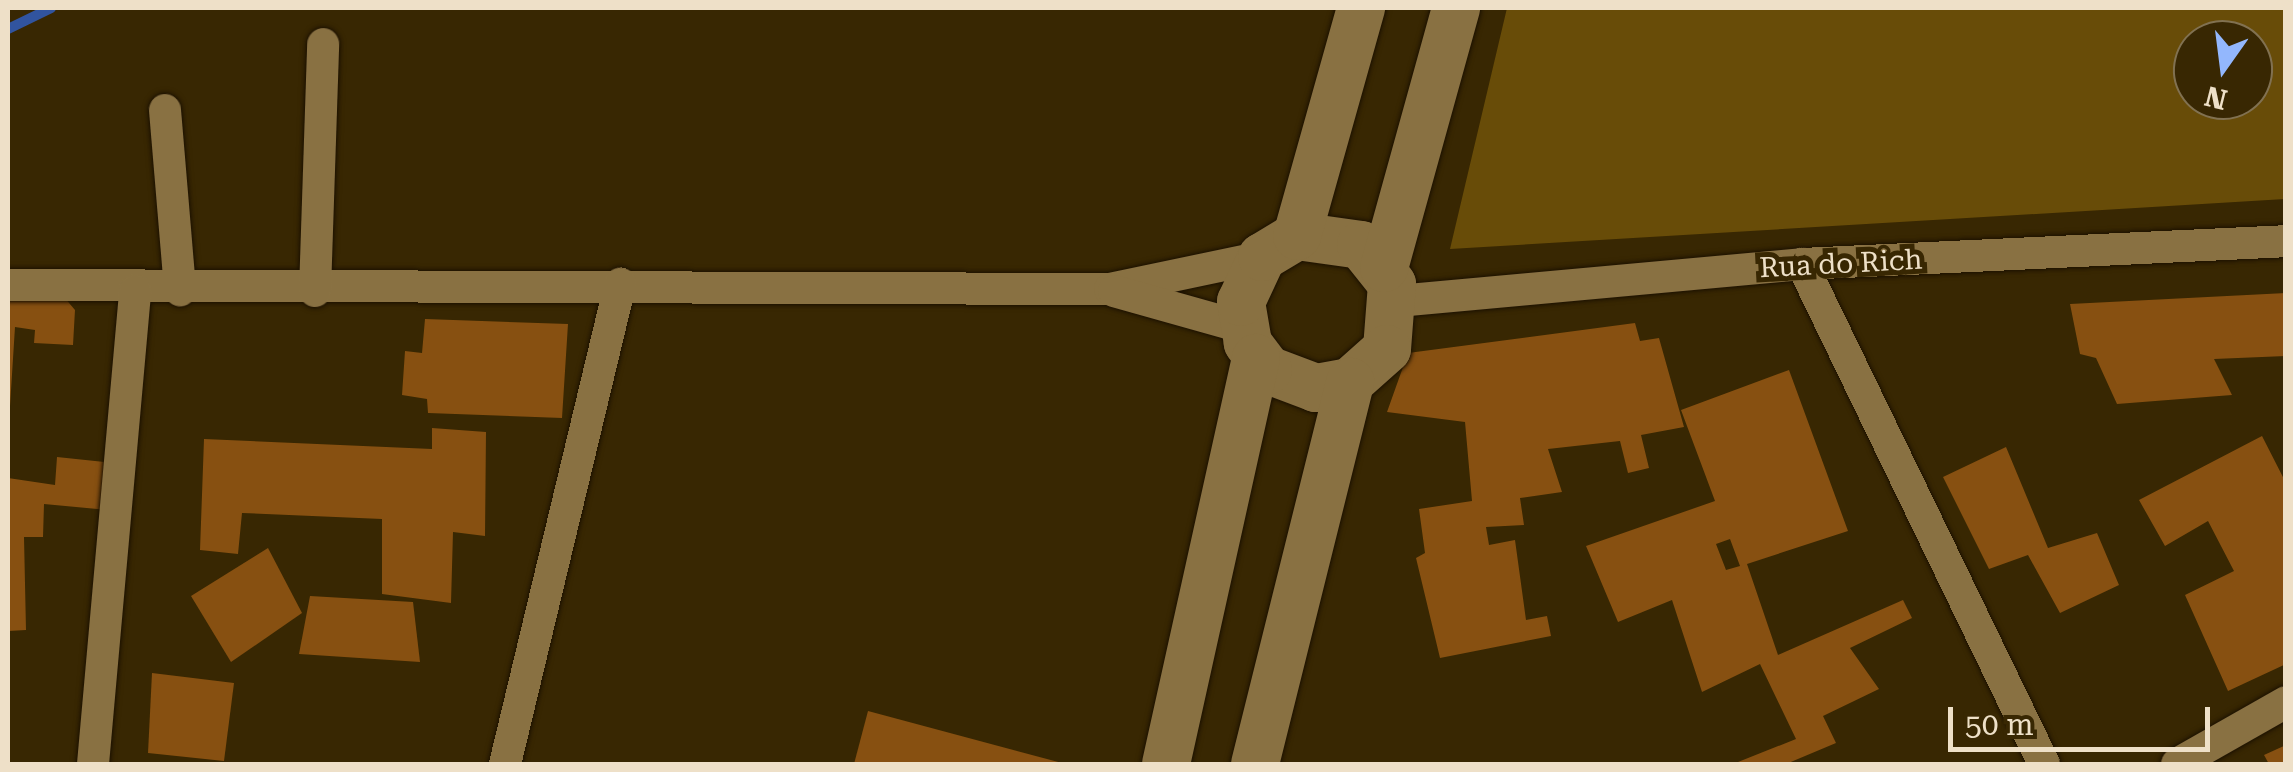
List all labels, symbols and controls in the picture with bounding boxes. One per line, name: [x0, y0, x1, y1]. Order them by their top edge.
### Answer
north arrow: [2173, 20, 2273, 120]
text: N: [2202, 79, 2231, 116]
street label: Rua do Rich: [1759, 243, 1923, 285]
scale bar: [1953, 687, 2216, 749]
text: 50 m: [1965, 707, 2034, 742]

